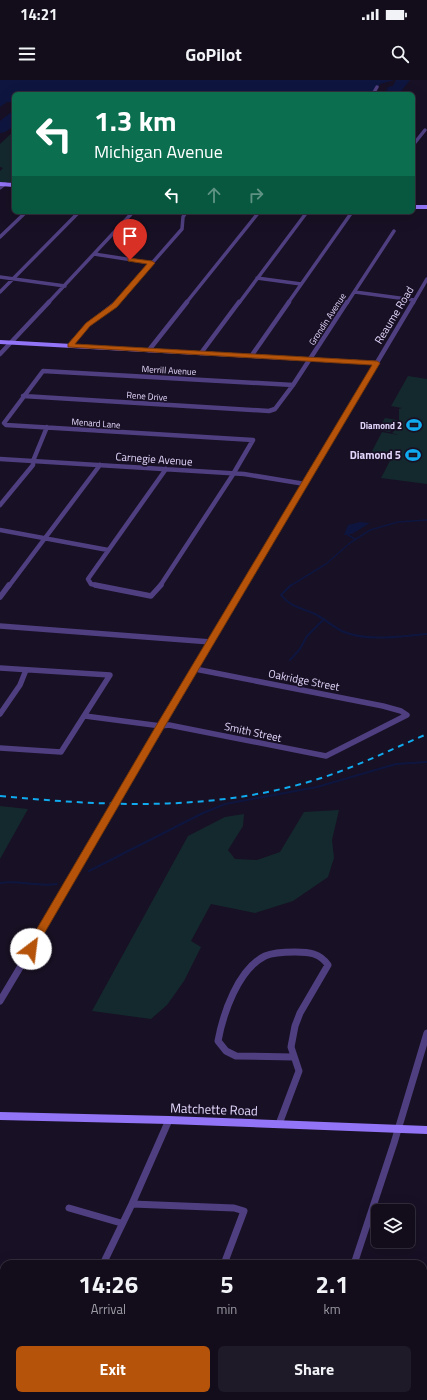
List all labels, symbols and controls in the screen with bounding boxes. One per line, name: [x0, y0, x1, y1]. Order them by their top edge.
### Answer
text: 14:21: [20, 3, 57, 26]
text: GoPilot: [185, 41, 242, 68]
icon: menu: [16, 43, 38, 65]
icon: search: [389, 43, 411, 65]
text: 1.3 km: [94, 99, 177, 142]
icon: left: [28, 108, 80, 160]
text: Michigan Avenue: [94, 138, 223, 165]
icon: left: [161, 184, 183, 206]
icon: ahead: [203, 184, 225, 206]
icon: right: [245, 184, 267, 206]
pin: [113, 219, 147, 260]
icon: arrive: [119, 225, 141, 247]
street label: Reaume Road: [371, 283, 418, 347]
street label: Grondin Avenue: [305, 290, 349, 348]
street label: Merrill Avenue: [141, 362, 197, 378]
street label: Rene Drive: [126, 388, 168, 404]
street label: Menard Lane: [71, 415, 122, 431]
sports icon: Diamond 2: [405, 416, 423, 434]
place label: Diamond 2: [360, 419, 402, 432]
sports icon: Diamond 5: [404, 446, 422, 464]
place label: Diamond 5: [350, 447, 401, 463]
street label: Carnegie Avenue: [115, 448, 194, 470]
street label: Oakridge Street: [267, 665, 341, 695]
street label: Smith Street: [223, 718, 283, 746]
position arrow: [10, 928, 52, 970]
street label: Matchette Road: [170, 1097, 258, 1121]
map controls: [371, 1204, 415, 1248]
button: layers: [371, 1204, 415, 1248]
text: 14:26: [78, 1266, 138, 1302]
text: 5: [220, 1266, 234, 1302]
text: 2.1: [316, 1266, 349, 1302]
text: Arrival: [91, 1299, 126, 1319]
text: min: [217, 1299, 237, 1319]
text: km: [324, 1299, 341, 1319]
button: Exit: [16, 1346, 210, 1392]
button: Share: [218, 1346, 411, 1392]

